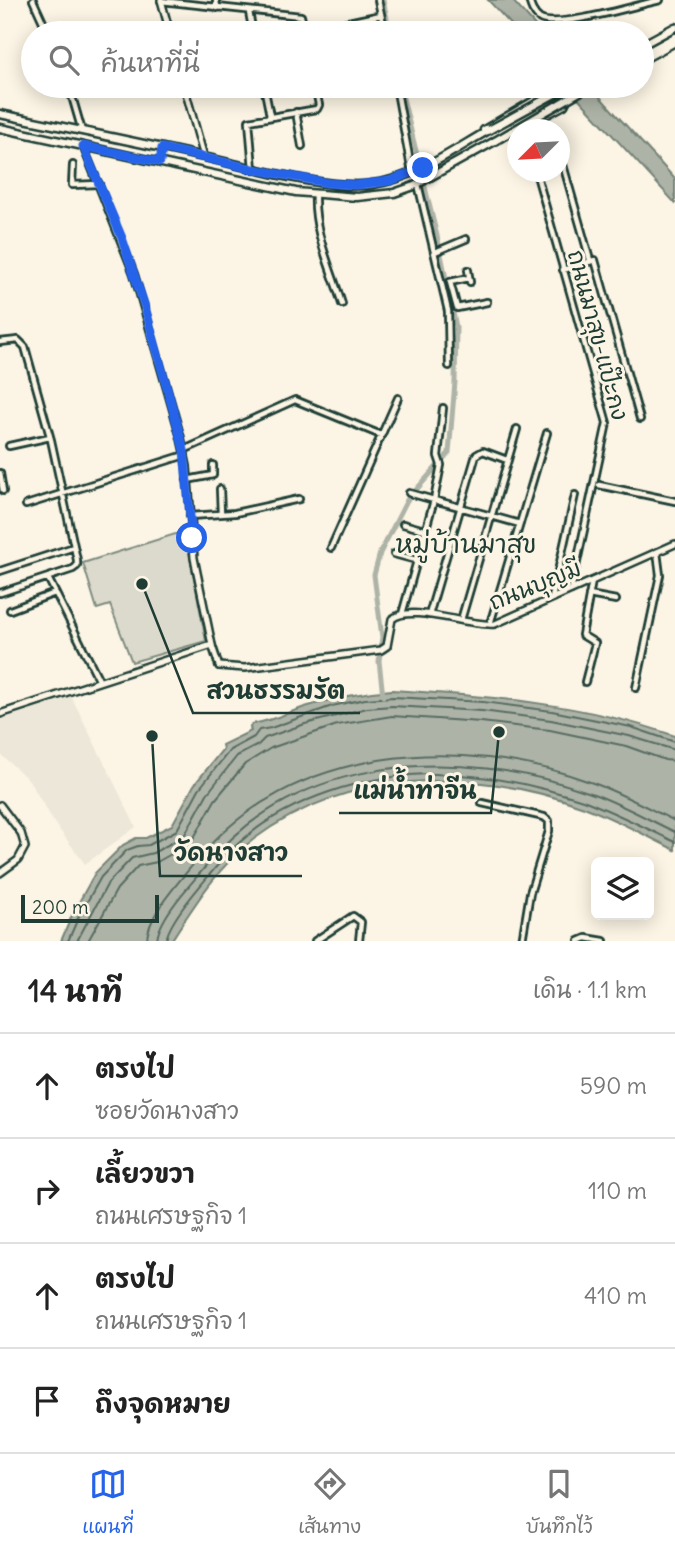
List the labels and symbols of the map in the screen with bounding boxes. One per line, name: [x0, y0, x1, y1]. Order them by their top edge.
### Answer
north arrow: [507, 119, 570, 182]
route end: [407, 152, 438, 183]
street label: ถนนมาสุข-แป๊ะกง: [558, 246, 635, 424]
route start: [176, 522, 207, 553]
district label: หมู่บ้านมาสุข: [396, 527, 536, 563]
street label: ถนนบุญมี: [484, 553, 587, 620]
callout: สวนธรรมรัต: [193, 668, 360, 713]
text: สวนธรรมรัต: [207, 675, 345, 705]
text: แม่น้ำท่าจีน: [353, 766, 477, 805]
callout: แม่น้ำท่าจีน: [339, 768, 491, 813]
callout: วัดนางสาว: [160, 831, 302, 876]
text: วัดนางสาว: [174, 837, 288, 867]
scale bar: [21, 892, 159, 924]

